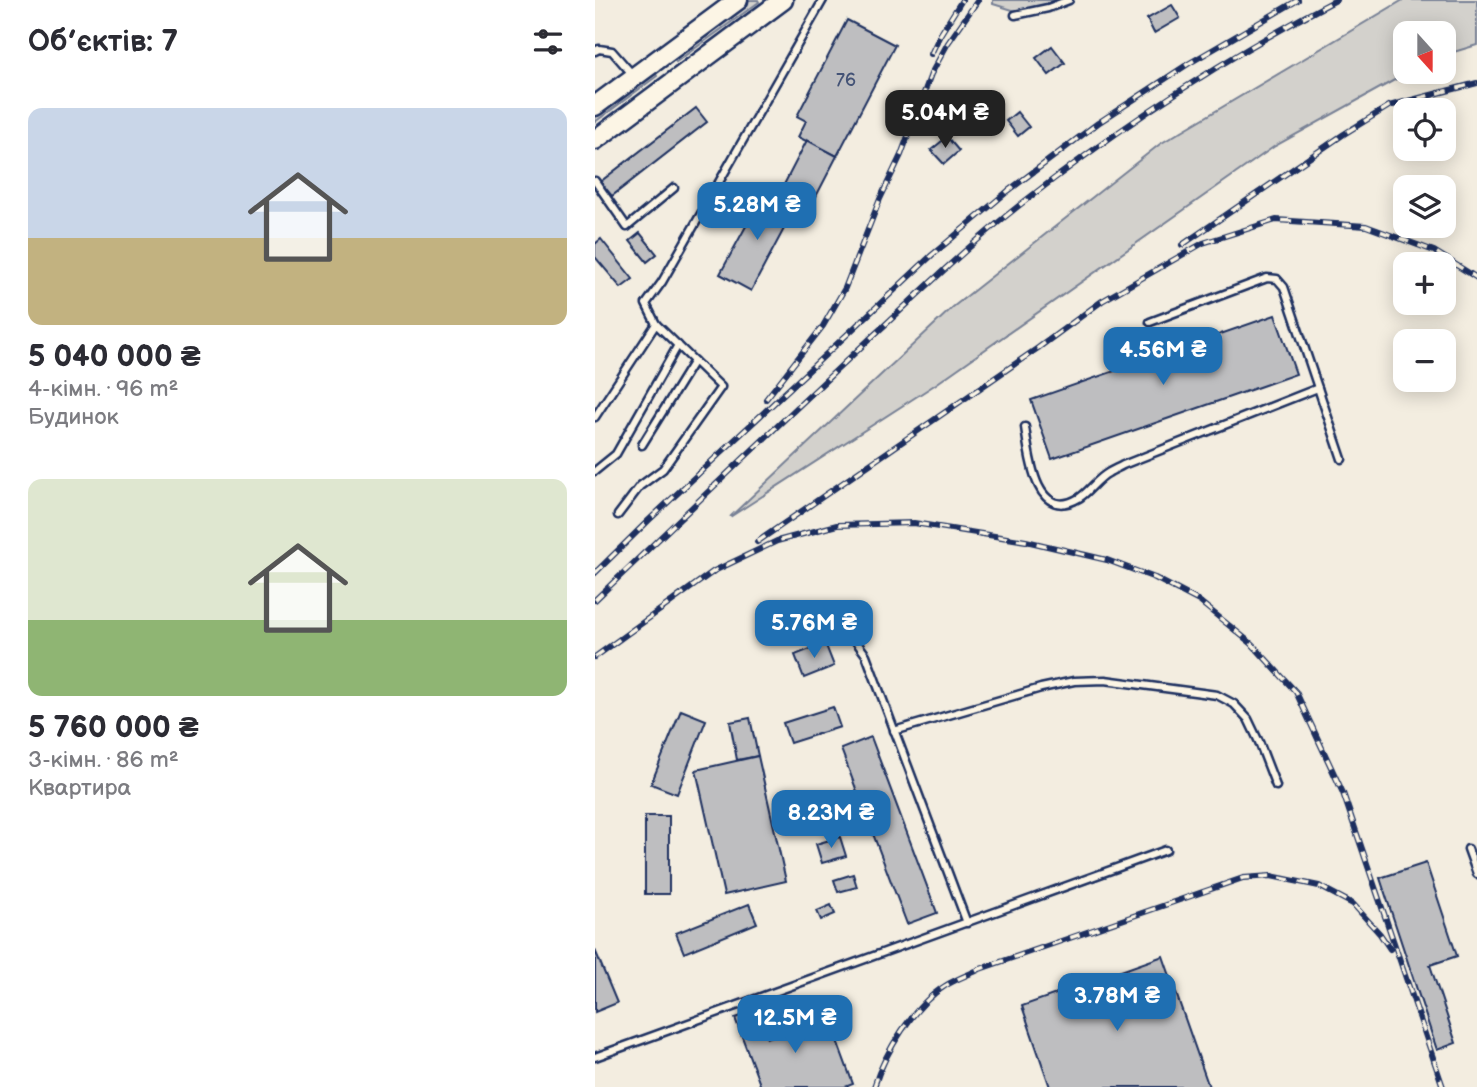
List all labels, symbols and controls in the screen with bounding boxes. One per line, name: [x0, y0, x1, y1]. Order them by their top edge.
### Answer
north arrow: [1393, 21, 1456, 84]
map controls: [1393, 21, 1456, 392]
icon: filters: [529, 23, 567, 61]
text: Об’єктів: 7: [28, 24, 178, 60]
house number: 76: [836, 70, 856, 91]
pin: 5.04M ₴: [880, 90, 1010, 150]
button: locate: [1393, 98, 1456, 161]
text: 5.04M ₴: [901, 99, 989, 127]
icon: home: [235, 154, 361, 280]
button: layers: [1393, 175, 1456, 238]
pin: 5.28M ₴: [692, 182, 822, 242]
text: 5.28M ₴: [713, 191, 801, 219]
button: +: [1393, 252, 1456, 315]
pin: 4.56M ₴: [1098, 328, 1228, 387]
button: −: [1393, 329, 1456, 392]
text: 4.56M ₴: [1119, 336, 1207, 364]
text: 5 040 000 ₴: [28, 339, 201, 375]
text: 4-кімн. · 96 m²: [28, 375, 179, 403]
text: Будинок: [28, 403, 119, 431]
icon: home: [235, 525, 361, 651]
pin: 5.76M ₴: [749, 600, 879, 660]
text: 5.76M ₴: [771, 609, 857, 637]
text: 5 760 000 ₴: [28, 710, 199, 746]
text: 3-кімн. · 86 m²: [28, 746, 179, 774]
text: Квартира: [28, 774, 131, 802]
pin: 8.23M ₴: [766, 790, 896, 850]
text: 8.23M ₴: [788, 799, 874, 827]
pin: 3.78M ₴: [1052, 974, 1182, 1033]
text: 3.78M ₴: [1074, 982, 1160, 1010]
pin: 12.5M ₴: [730, 996, 860, 1055]
text: 12.5M ₴: [753, 1004, 837, 1032]

